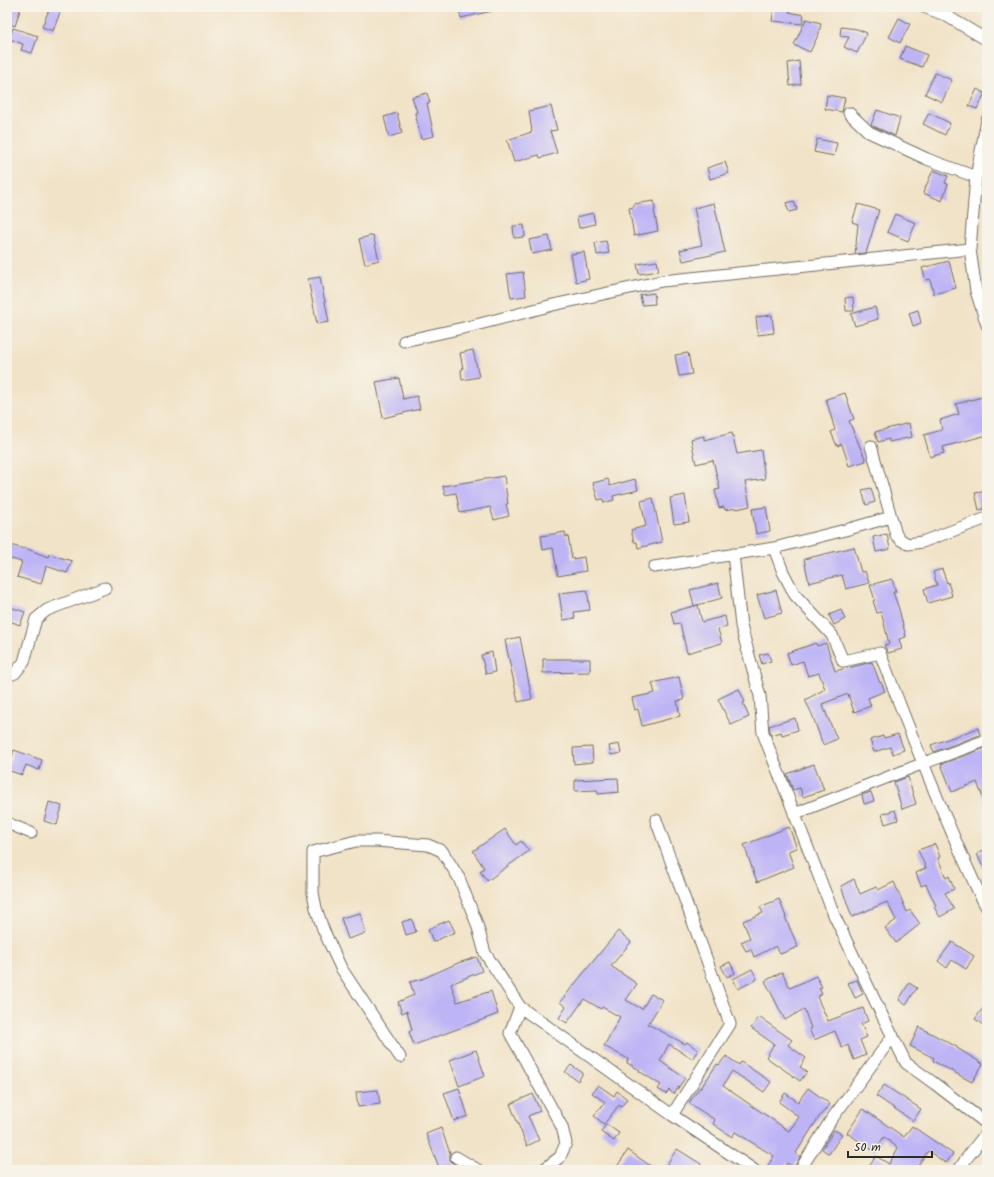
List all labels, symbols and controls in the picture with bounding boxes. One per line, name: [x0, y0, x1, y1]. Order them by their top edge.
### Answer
scale bar: [848, 1133, 932, 1159]
text: 50 m: [854, 1138, 881, 1157]

